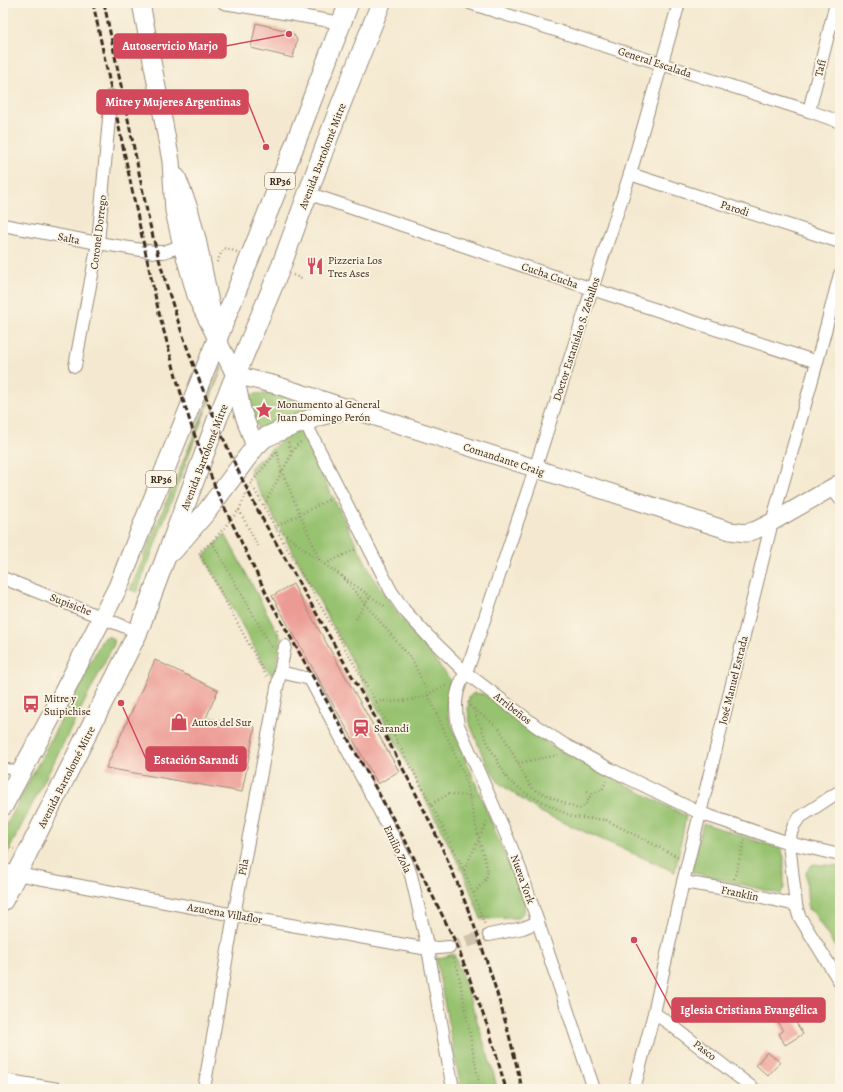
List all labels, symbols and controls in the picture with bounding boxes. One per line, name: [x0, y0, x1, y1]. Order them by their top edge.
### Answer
callout: Autoservicio Marjo: [114, 34, 226, 58]
text: Autoservicio Marjo: [121, 38, 218, 54]
street label: General Escalada: [616, 44, 694, 82]
street label: Tafí: [811, 58, 830, 78]
callout: Mitre y Mujeres Argentinas: [97, 90, 248, 114]
text: Mitre y Mujeres Argentinas: [105, 94, 241, 110]
street label: Avenida Bartolomé Mitre: [295, 101, 350, 212]
road number: RP36: [265, 173, 295, 189]
street label: Coronel Dorrego: [86, 193, 111, 270]
street label: Parodi: [718, 197, 751, 220]
street label: Salta: [57, 229, 82, 248]
place label: Pizzeria Los Tres Ases: [328, 253, 382, 281]
restaurant icon: Pizzeria Los Tres Ases: [305, 256, 325, 276]
street label: Cucha Cucha: [519, 259, 581, 292]
street label: Doctor Estanislao S. Zeballos: [549, 275, 604, 403]
place label: Monumento al General Juan Domingo Perón: [277, 397, 380, 425]
place icon: Monumento al General Juan Domingo Perón: [254, 400, 274, 420]
street label: Avenida Bartolomé Mitre: [177, 402, 232, 513]
street label: Comandante Craig: [461, 439, 547, 480]
road number: RP36: [146, 471, 176, 487]
street label: Supisiche: [48, 590, 94, 619]
street label: José Manuel Estrada: [715, 633, 752, 726]
street label: Arribeños: [490, 688, 535, 728]
place label: Mitre y Suipichise: [44, 691, 91, 719]
bus stop icon: Mitre y Suipichise: [21, 694, 41, 714]
shop icon: Autos del Sur: [169, 712, 189, 732]
place label: Autos del Sur: [191, 715, 252, 730]
station icon: Sarandí: [351, 718, 371, 738]
place label: Sarandí: [374, 721, 409, 736]
street label: Avenida Bartolomé Mitre: [34, 724, 99, 832]
callout: Estación Sarandí: [146, 747, 246, 771]
text: Estación Sarandí: [154, 752, 239, 768]
street label: Emilio Zola: [380, 823, 416, 876]
street label: Nueva York: [507, 852, 539, 906]
street label: Pila: [235, 857, 253, 877]
street label: Franklin: [720, 882, 760, 905]
street label: Azucena Villaflor: [185, 899, 264, 927]
callout: Iglesia Cristiana Evangélica: [672, 998, 825, 1022]
text: Iglesia Cristiana Evangélica: [680, 1002, 818, 1018]
street label: Pasco: [690, 1037, 720, 1064]

